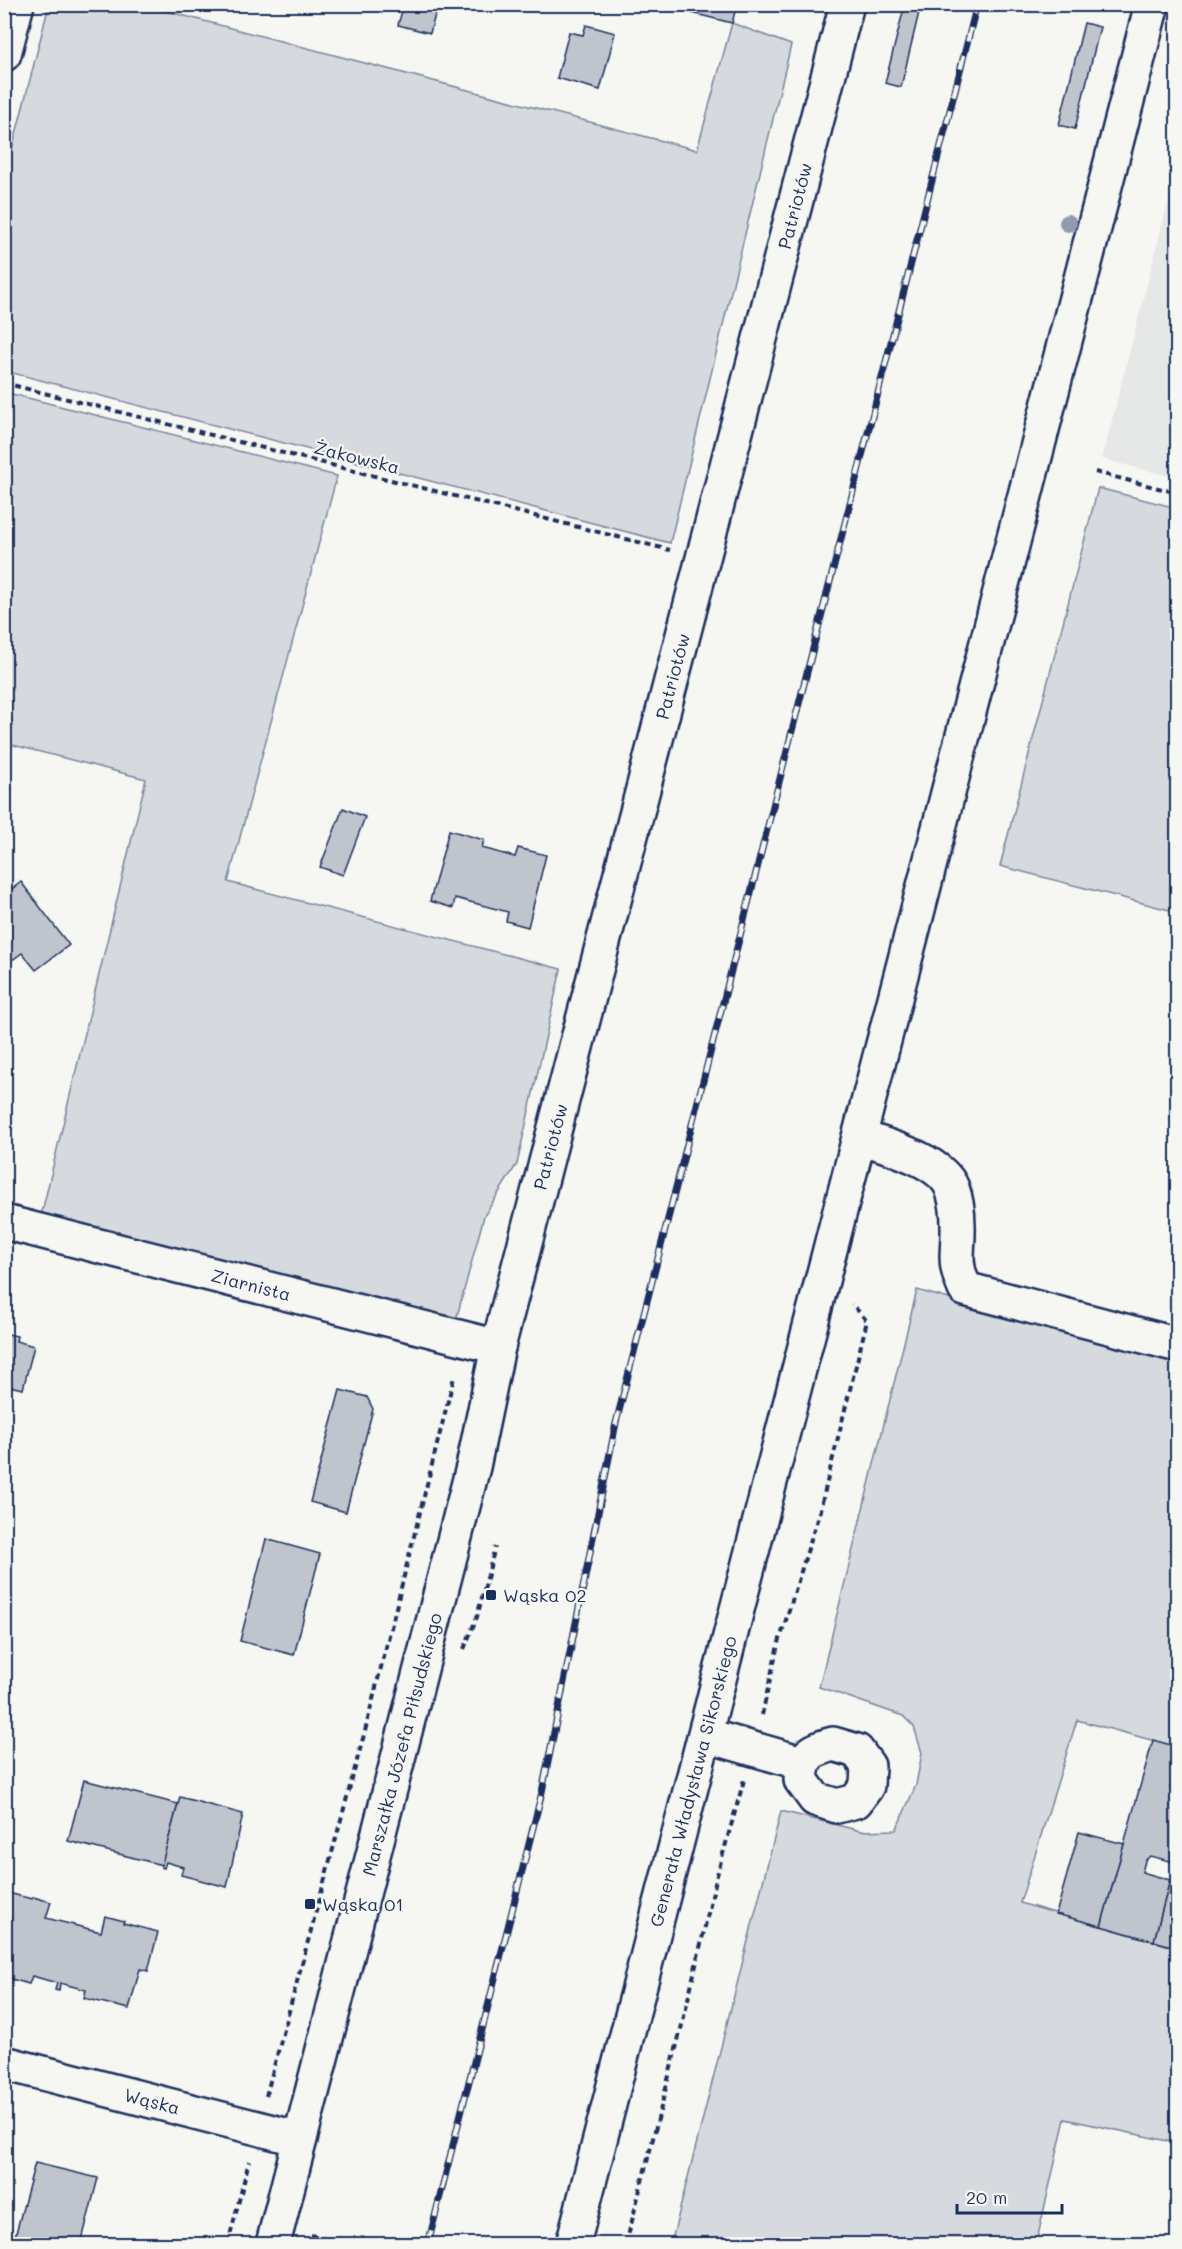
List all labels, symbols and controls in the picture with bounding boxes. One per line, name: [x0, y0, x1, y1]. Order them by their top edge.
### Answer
street label: Patriotów: [772, 160, 817, 251]
street label: Żakowska: [312, 435, 402, 479]
street label: Patriotów: [650, 631, 695, 722]
street label: Patriotów: [527, 1101, 573, 1192]
street label: Ziarnista: [209, 1263, 294, 1306]
place label: Wąska 02: [503, 1583, 586, 1607]
marker: Wąska 02: [484, 1588, 498, 1602]
street label: Marszałka Józefa Piłsudskiego: [356, 1610, 447, 1878]
street label: Generała Władysława Sikorskiego: [644, 1633, 742, 1929]
place label: Wąska 01: [322, 1892, 403, 1916]
marker: Wąska 01: [303, 1897, 317, 1911]
street label: Wąska: [122, 2082, 183, 2120]
scale bar: [957, 2177, 1062, 2215]
text: 20 m: [966, 2185, 1007, 2209]

